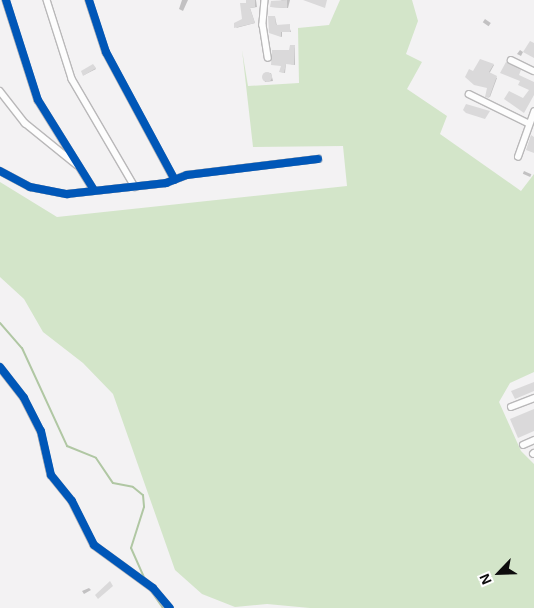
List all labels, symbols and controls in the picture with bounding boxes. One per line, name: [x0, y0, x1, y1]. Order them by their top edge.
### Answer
north arrow: [474, 548, 524, 598]
text: N: [476, 571, 495, 587]

